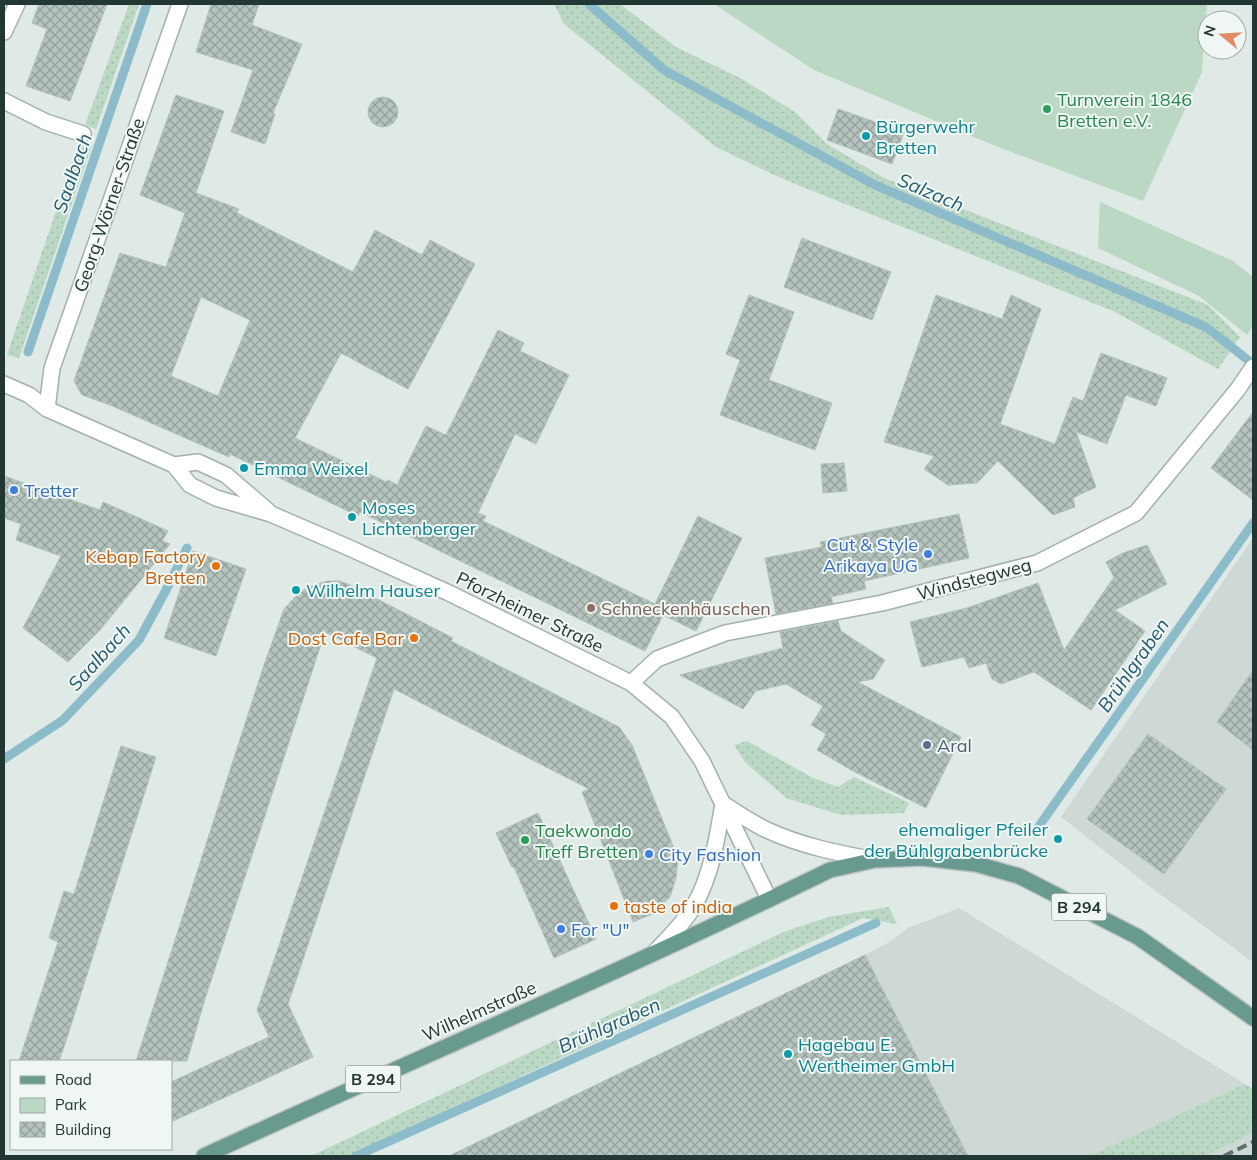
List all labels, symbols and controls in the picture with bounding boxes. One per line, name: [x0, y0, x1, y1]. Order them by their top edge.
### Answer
north arrow: [1197, 10, 1247, 60]
text: N: [1199, 23, 1220, 39]
place label: Turnverein 1846 Bretten e.V.: [1057, 88, 1192, 132]
marker: Turnverein 1846 Bretten e.V.: [1041, 103, 1053, 115]
street label: Georg-Wörner-Straße: [68, 115, 150, 295]
place label: Bürgerwehr Bretten: [876, 115, 976, 159]
water label: Saalbach: [47, 130, 97, 216]
marker: Bürgerwehr Bretten: [860, 130, 872, 142]
water label: Salzach: [894, 167, 968, 217]
place label: Emma Weixel: [254, 457, 368, 480]
marker: Emma Weixel: [238, 462, 250, 474]
place label: Tretter: [24, 479, 79, 502]
marker: Tretter: [8, 484, 20, 496]
place label: Moses Lichtenberger: [362, 496, 477, 540]
marker: Moses Lichtenberger: [346, 511, 358, 523]
place label: Cut & Style Arikaya UG: [823, 533, 918, 577]
place label: Kebap Factory Bretten: [85, 545, 206, 589]
marker: Cut & Style Arikaya UG: [922, 548, 934, 560]
street label: Windstegweg: [914, 553, 1034, 605]
marker: Kebap Factory Bretten: [210, 560, 222, 572]
street label: Pforzheimer Straße: [453, 566, 607, 658]
place label: Wilhelm Hauser: [306, 579, 440, 602]
marker: Wilhelm Hauser: [290, 584, 302, 596]
place label: Schneckenhäuschen: [601, 597, 771, 620]
marker: Schneckenhäuschen: [585, 602, 597, 614]
water label: Brühlgraben: [1092, 613, 1174, 717]
water label: Saalbach: [62, 618, 136, 696]
place label: Dost Cafe Bar: [288, 627, 404, 650]
marker: Dost Cafe Bar: [408, 632, 420, 644]
place label: Aral: [937, 734, 972, 757]
marker: Aral: [921, 739, 933, 751]
place label: ehemaliger Pfeiler der Bühlgrabenbrücke: [864, 818, 1048, 862]
place label: Taekwondo Treff Bretten: [535, 819, 638, 863]
marker: ehemaliger Pfeiler der Bühlgrabenbrücke: [1052, 833, 1064, 845]
marker: Taekwondo Treff Bretten: [519, 834, 531, 846]
place label: City Fashion: [659, 843, 761, 866]
marker: City Fashion: [643, 848, 655, 860]
road number: B 294: [1052, 894, 1106, 920]
place label: taste of india: [624, 895, 732, 918]
marker: taste of india: [608, 900, 620, 912]
place label: For "U": [571, 918, 630, 941]
marker: For "U": [555, 923, 567, 935]
street label: Wilhelmstraße: [418, 976, 540, 1046]
water label: Brühlgraben: [554, 992, 664, 1058]
place label: Hagebau E. Wertheimer GmbH: [798, 1033, 955, 1077]
marker: Hagebau E. Wertheimer GmbH: [782, 1048, 794, 1060]
legend: [10, 1060, 172, 1150]
road number: B 294: [346, 1066, 400, 1092]
text: Road: [55, 1070, 92, 1089]
text: Park: [55, 1095, 87, 1114]
text: Building: [55, 1120, 111, 1139]

